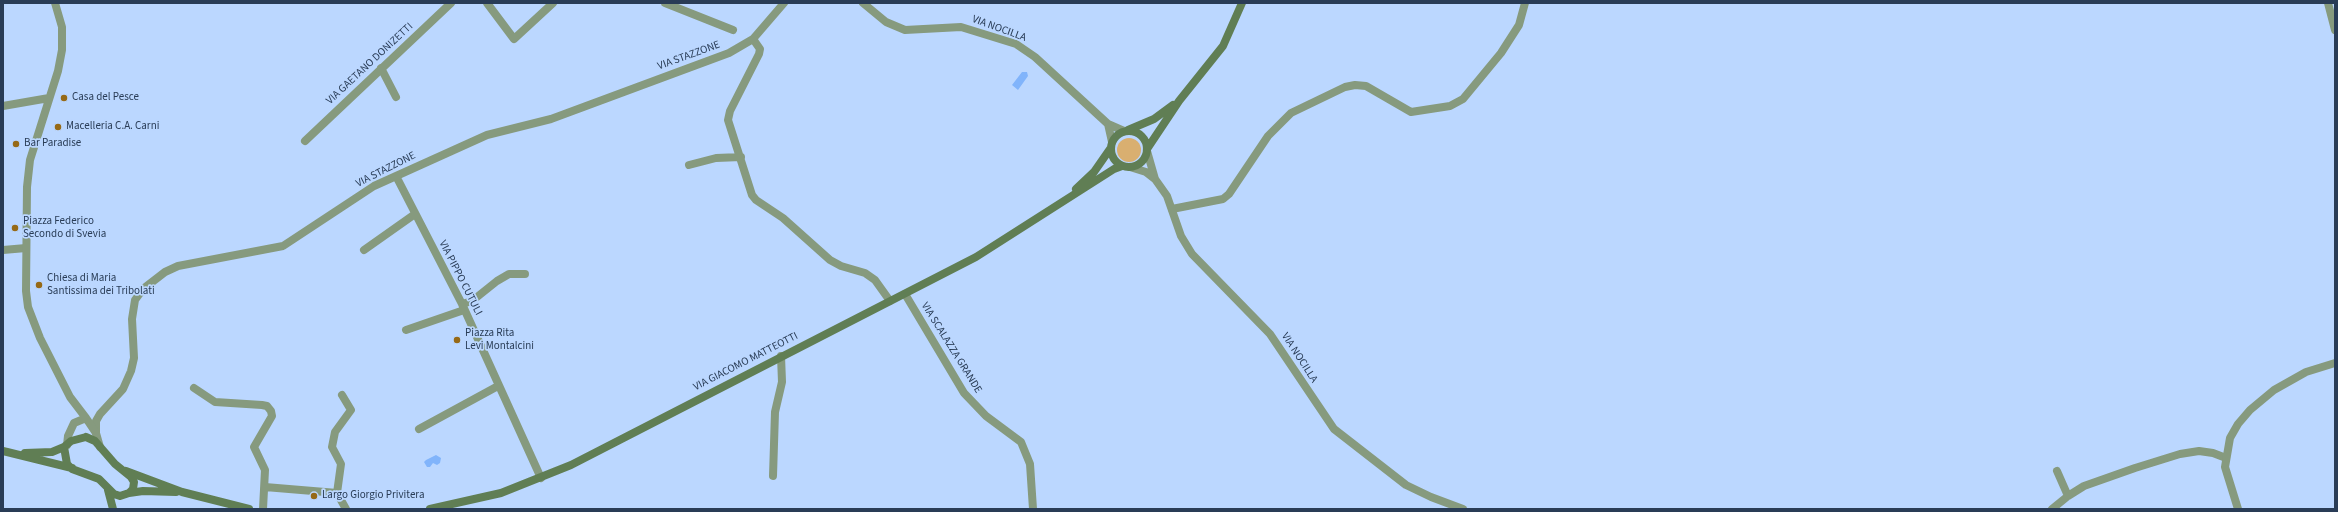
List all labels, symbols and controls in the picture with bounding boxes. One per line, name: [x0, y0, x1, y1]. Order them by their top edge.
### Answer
street label: VIA NOCILLA: [970, 13, 1028, 45]
street label: VIA GAETANO DONIZETTI: [324, 20, 416, 108]
street label: VIA STAZZONE: [656, 39, 722, 73]
place label: Casa del Pesce: [72, 91, 139, 105]
marker: Casa del Pesce: [59, 93, 69, 103]
place label: Macelleria C.A. Carni: [66, 120, 159, 134]
marker: Macelleria C.A. Carni: [53, 122, 63, 132]
place label: Bar Paradise: [24, 137, 81, 151]
marker: Bar Paradise: [11, 139, 21, 149]
street label: VIA STAZZONE: [354, 149, 418, 191]
place label: Piazza Federico Secondo di Svevia: [23, 215, 106, 241]
marker: Piazza Federico Secondo di Svevia: [10, 223, 20, 233]
street label: VIA PIPPO CUTULI: [435, 238, 485, 318]
place label: Chiesa di Maria Santissima dei Tribolati: [47, 272, 155, 298]
marker: Chiesa di Maria Santissima dei Tribolati: [34, 280, 44, 290]
street label: VIA SCALAZZA GRANDE: [918, 300, 984, 396]
place label: Piazza Rita Levi Montalcini: [465, 327, 534, 353]
street label: VIA GIACOMO MATTEOTTI: [691, 330, 801, 394]
street label: VIA NOCILLA: [1278, 330, 1320, 386]
marker: Piazza Rita Levi Montalcini: [452, 335, 462, 345]
place label: Largo Giorgio Privitera: [322, 489, 424, 503]
marker: Largo Giorgio Privitera: [309, 491, 319, 501]

